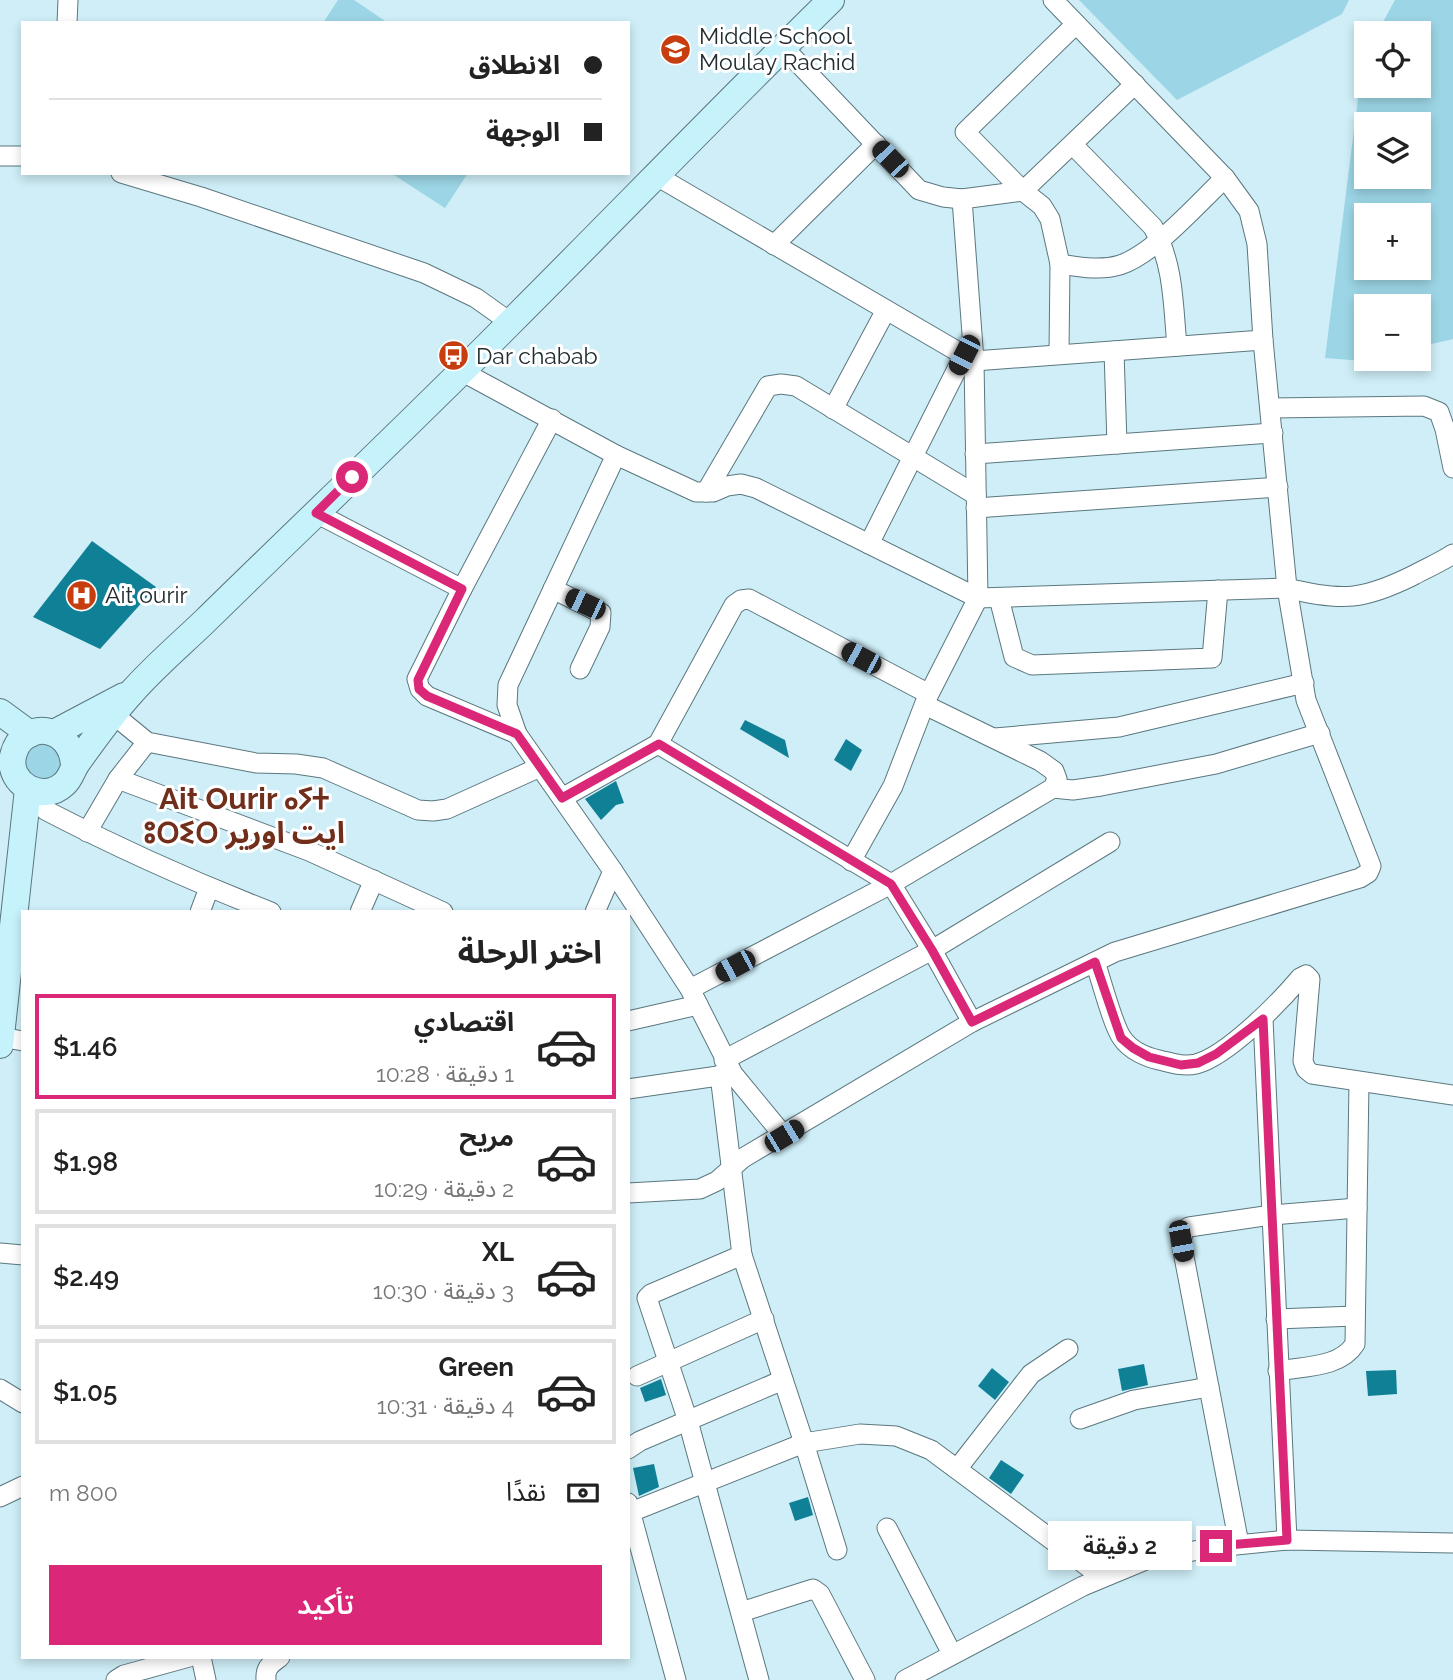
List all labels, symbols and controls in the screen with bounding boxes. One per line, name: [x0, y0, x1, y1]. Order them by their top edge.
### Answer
map controls: [1354, 21, 1431, 371]
button: locate: [1354, 21, 1431, 98]
place label: Middle School Moulay Rachid: [699, 22, 855, 75]
school or university icon: Middle School Moulay Rachid: [659, 32, 693, 66]
text: الانطلاق: [469, 50, 560, 80]
button: layers: [1354, 112, 1431, 189]
text: الوجهة: [486, 117, 560, 147]
car: [868, 137, 913, 181]
button: +: [1354, 203, 1431, 280]
button: −: [1354, 294, 1431, 371]
car: [946, 332, 983, 378]
bus stop icon: Dar chabab: [436, 339, 470, 373]
place label: Dar chabab: [476, 342, 598, 369]
route start: [336, 461, 368, 493]
hospital icon: Ait ourir: [65, 578, 99, 612]
place label: Ait ourir: [105, 581, 188, 608]
car: [562, 586, 609, 622]
car: [838, 639, 885, 677]
district label: Ait Ourir ⴰⵢⵜ ⵓⵔⵉⵔ ايت اورير: [143, 781, 345, 850]
text: اختر الرحلة: [458, 933, 602, 970]
car: [712, 947, 759, 985]
text: اقتصادي: [414, 1007, 514, 1037]
icon: car: [535, 1015, 598, 1078]
text: $1.46: [53, 1032, 118, 1062]
text: 1 دقيقة · 10:28: [376, 1060, 514, 1087]
car: [761, 1116, 808, 1156]
text: مريح: [459, 1122, 514, 1152]
icon: car: [535, 1130, 598, 1193]
text: $1.98: [53, 1147, 118, 1177]
text: 2 دقيقة · 10:29: [374, 1175, 514, 1202]
car: [1167, 1218, 1196, 1264]
text: XL: [482, 1237, 514, 1267]
icon: car: [535, 1245, 598, 1308]
text: $2.49: [53, 1262, 119, 1292]
text: 3 دقيقة · 10:30: [373, 1277, 514, 1304]
text: Green: [438, 1352, 514, 1382]
icon: car: [535, 1360, 598, 1423]
text: $1.05: [53, 1377, 117, 1407]
text: 4 دقيقة · 10:31: [377, 1392, 514, 1419]
icon: cash: [564, 1474, 602, 1512]
text: نقدًا: [506, 1477, 546, 1507]
text: 800 m: [49, 1479, 118, 1506]
callout: 2 دقيقة: [1048, 1522, 1192, 1570]
route end: [1200, 1530, 1232, 1562]
text: 2 دقيقة: [1083, 1532, 1157, 1559]
button: تأكيد: [49, 1565, 602, 1645]

